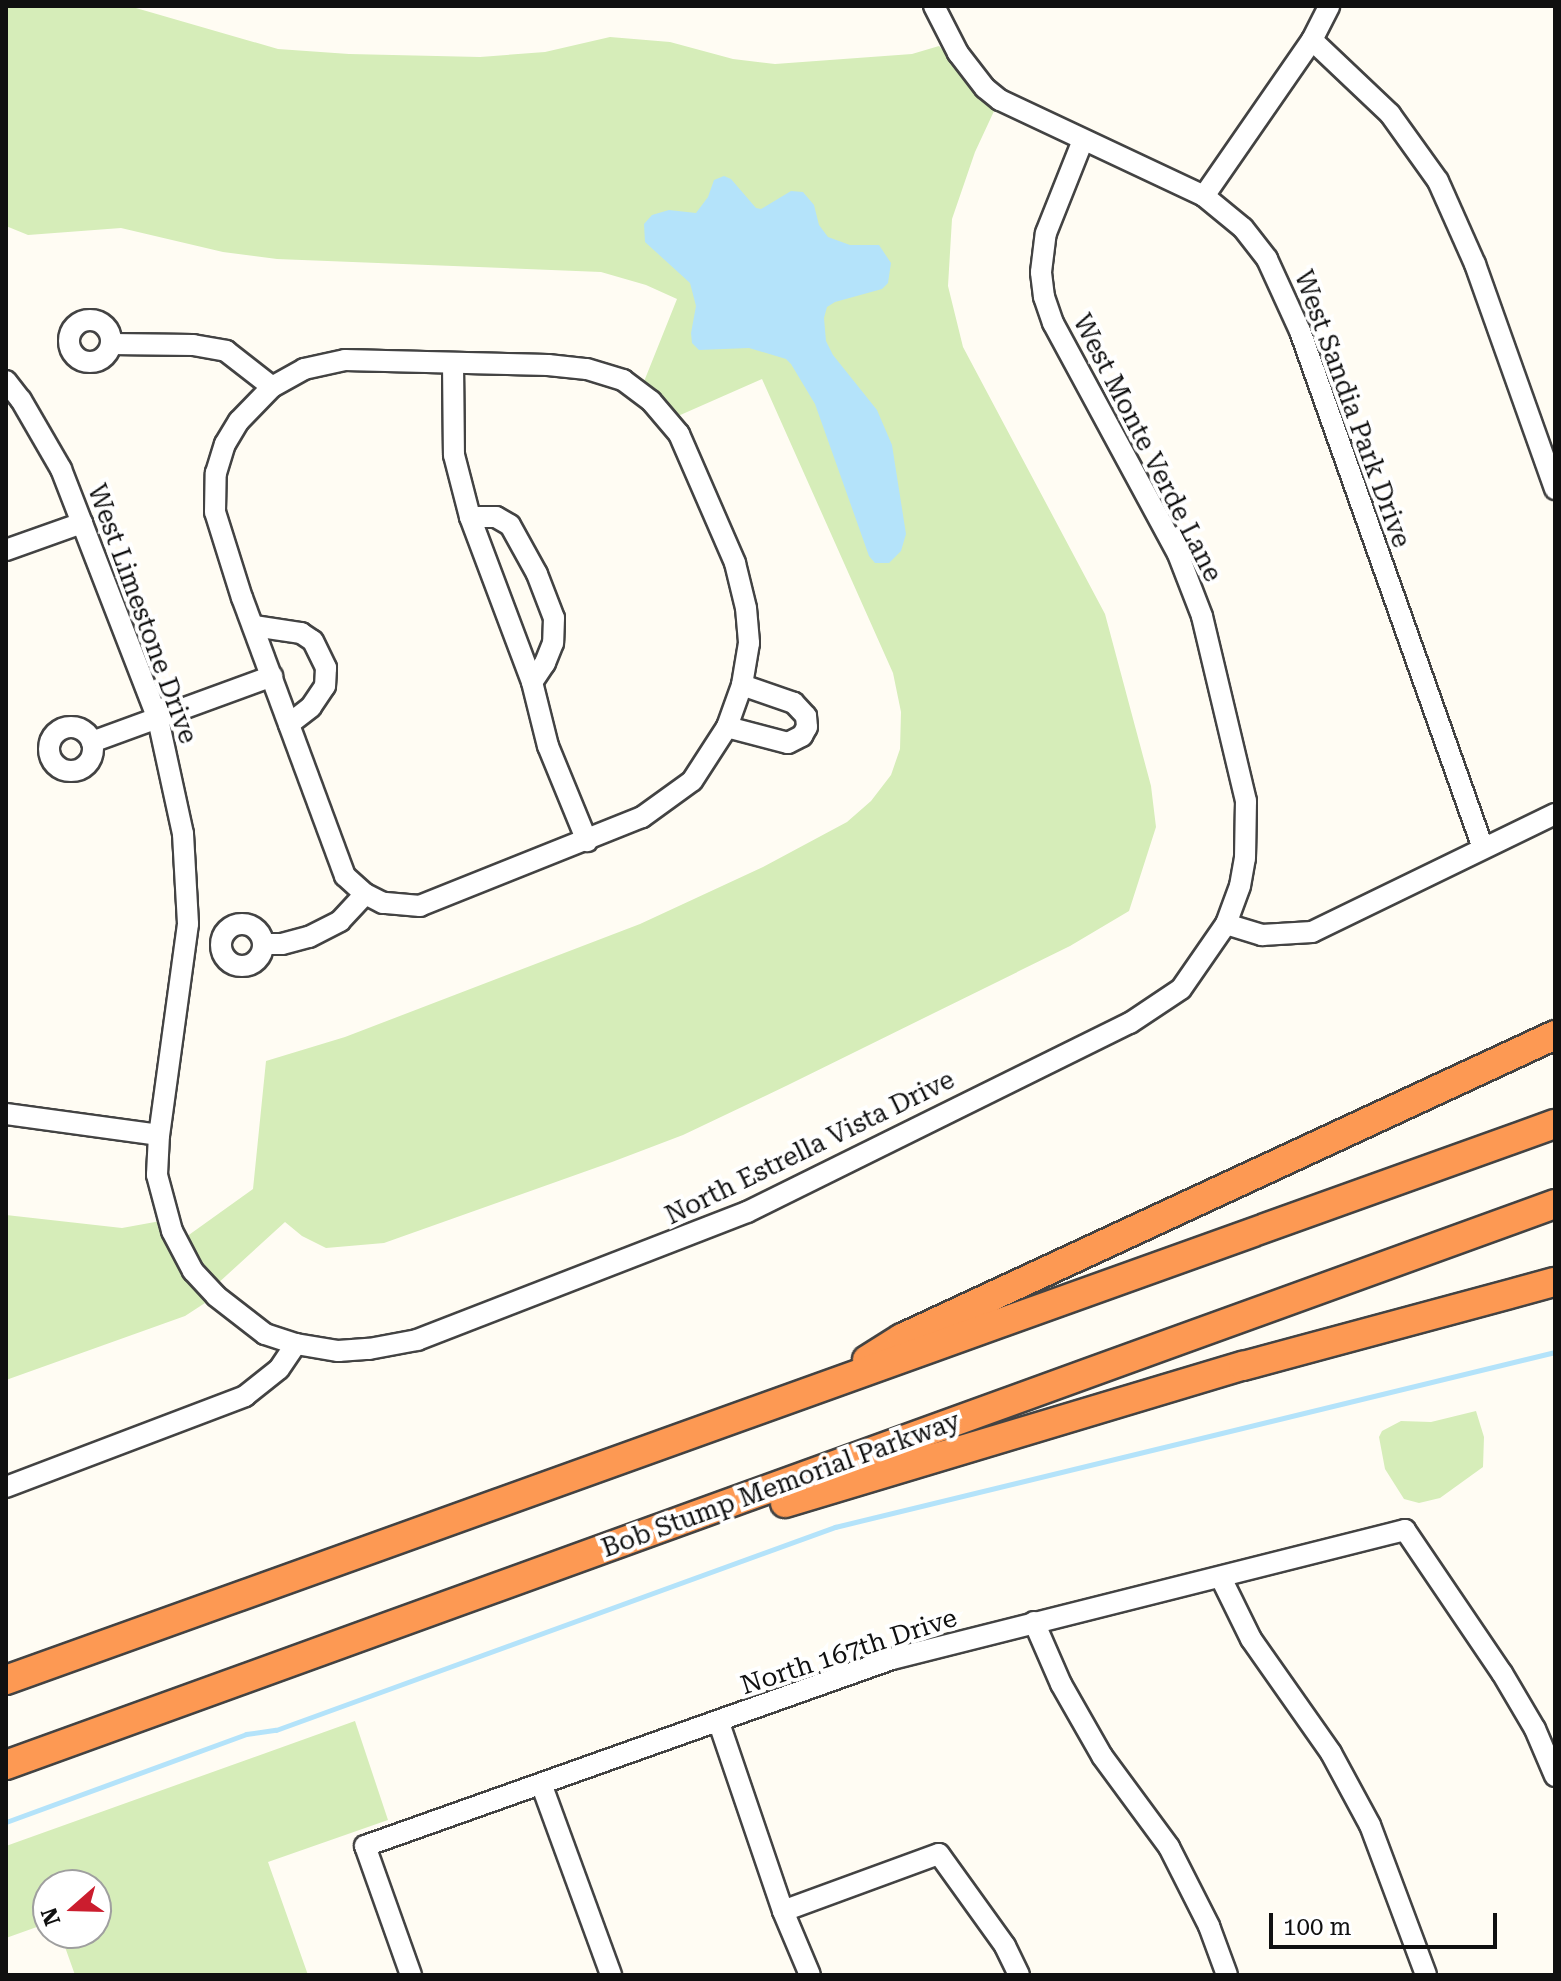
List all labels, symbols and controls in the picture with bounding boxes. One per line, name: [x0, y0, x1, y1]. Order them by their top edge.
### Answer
street label: West Sandia Park Drive: [1287, 266, 1417, 552]
street label: West Monte Verde Lane: [1066, 309, 1228, 587]
street label: West Limestone Drive: [81, 480, 203, 748]
street label: North Estrella Vista Drive: [660, 1064, 960, 1232]
street label: Bob Stump Memorial Parkway: [597, 1405, 965, 1565]
street label: North 167th Drive: [737, 1602, 961, 1702]
north arrow: [32, 1869, 112, 1949]
scale bar: [1273, 1897, 1501, 1947]
text: N: [36, 1904, 66, 1929]
text: 100 m: [1283, 1913, 1351, 1941]

